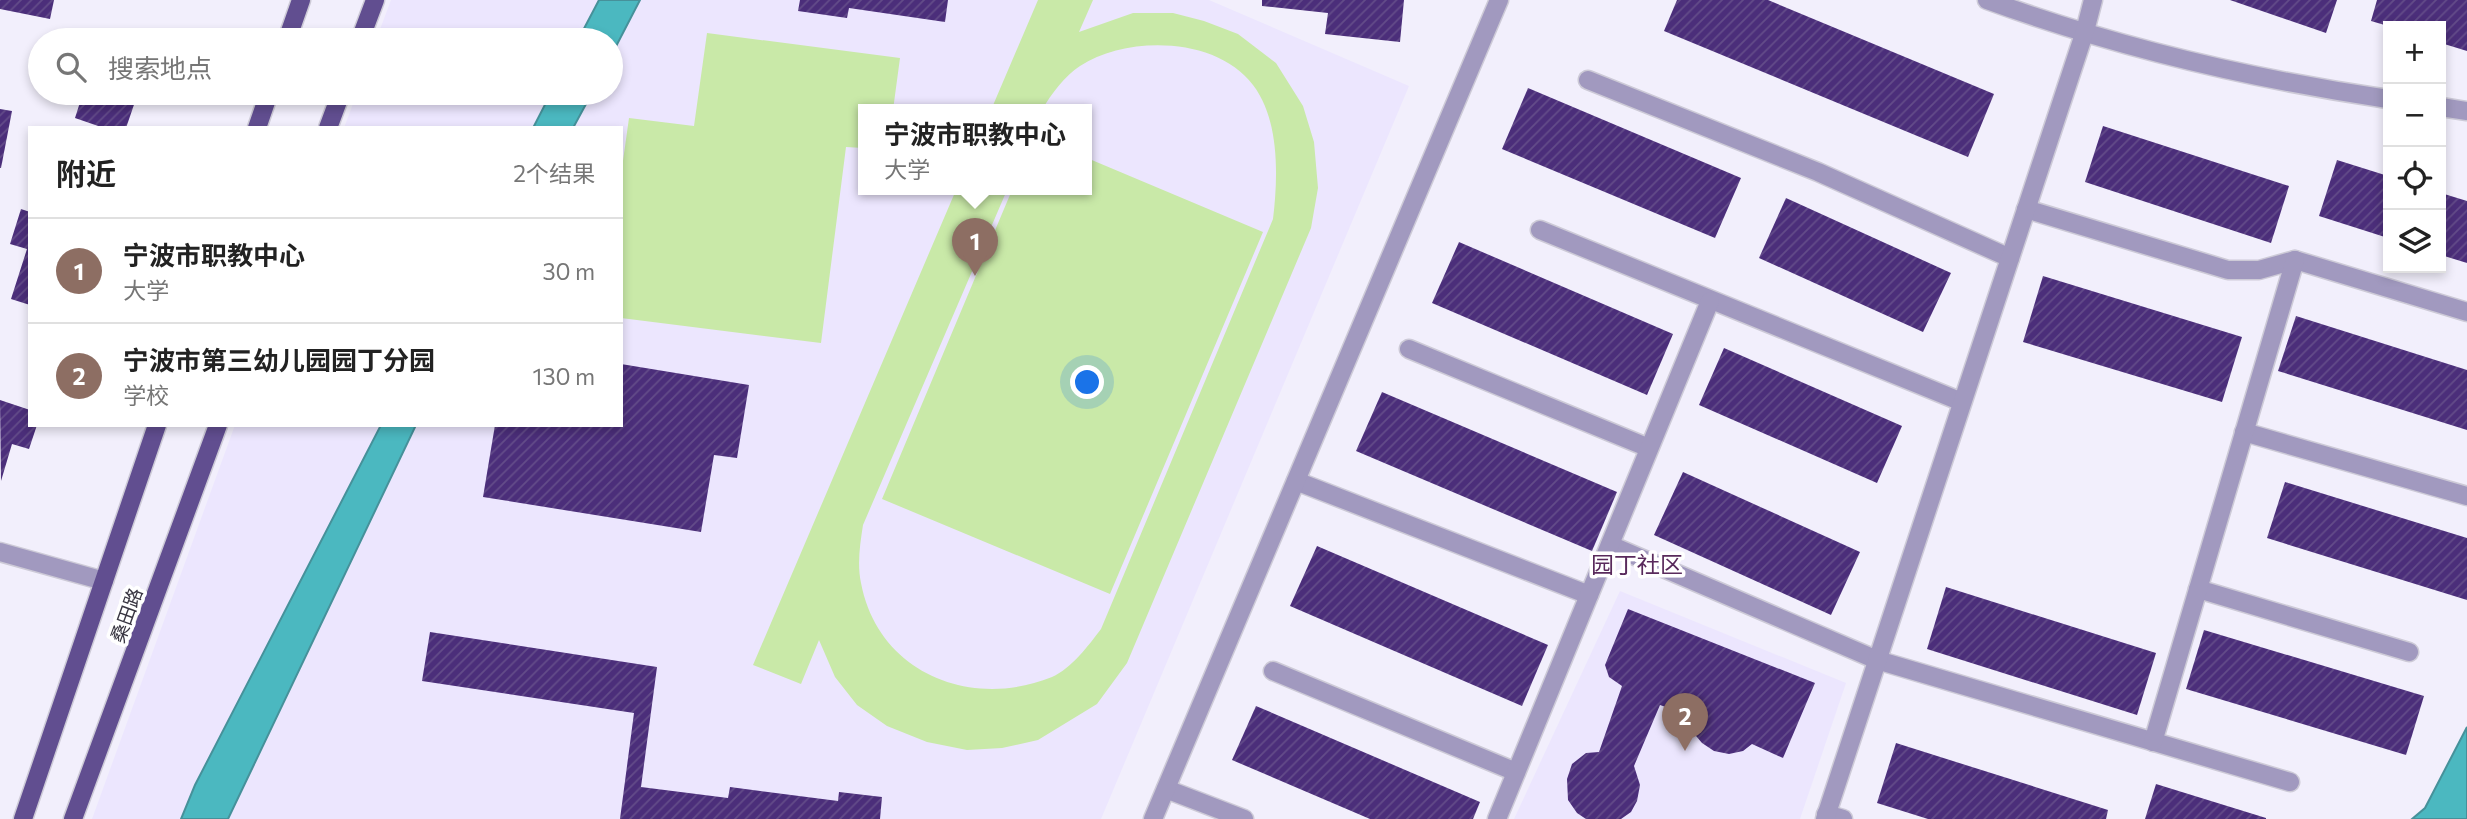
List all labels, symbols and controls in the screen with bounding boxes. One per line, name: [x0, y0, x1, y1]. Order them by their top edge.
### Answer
map controls: [2383, 21, 2446, 273]
button: +: [2383, 21, 2446, 84]
search box: [28, 28, 623, 105]
icon: search: [52, 48, 90, 86]
text: 搜索地点: [108, 52, 212, 83]
button: −: [2383, 84, 2446, 147]
popup: [858, 104, 1092, 195]
text: 宁波市职教中心: [884, 118, 1066, 149]
button: locate: [2383, 147, 2446, 210]
text: 附近: [56, 154, 116, 191]
text: 大学: [884, 155, 930, 183]
text: 2个结果: [513, 159, 595, 187]
button: layers: [2383, 210, 2446, 273]
pin: 1: [952, 218, 998, 276]
text: 宁波市职教中心: [123, 239, 305, 270]
text: 1: [74, 257, 84, 285]
text: 30 m: [542, 257, 595, 285]
text: 大学: [123, 276, 169, 304]
text: 宁波市第三幼儿园园丁分园: [123, 344, 435, 375]
text: 2: [72, 362, 86, 390]
text: 130 m: [533, 362, 595, 390]
your location: [1070, 365, 1104, 399]
text: 学校: [123, 381, 169, 409]
district label: 园丁社区: [1591, 550, 1683, 578]
street label: 桑田路: [105, 584, 147, 646]
pin: 2: [1662, 693, 1708, 751]

